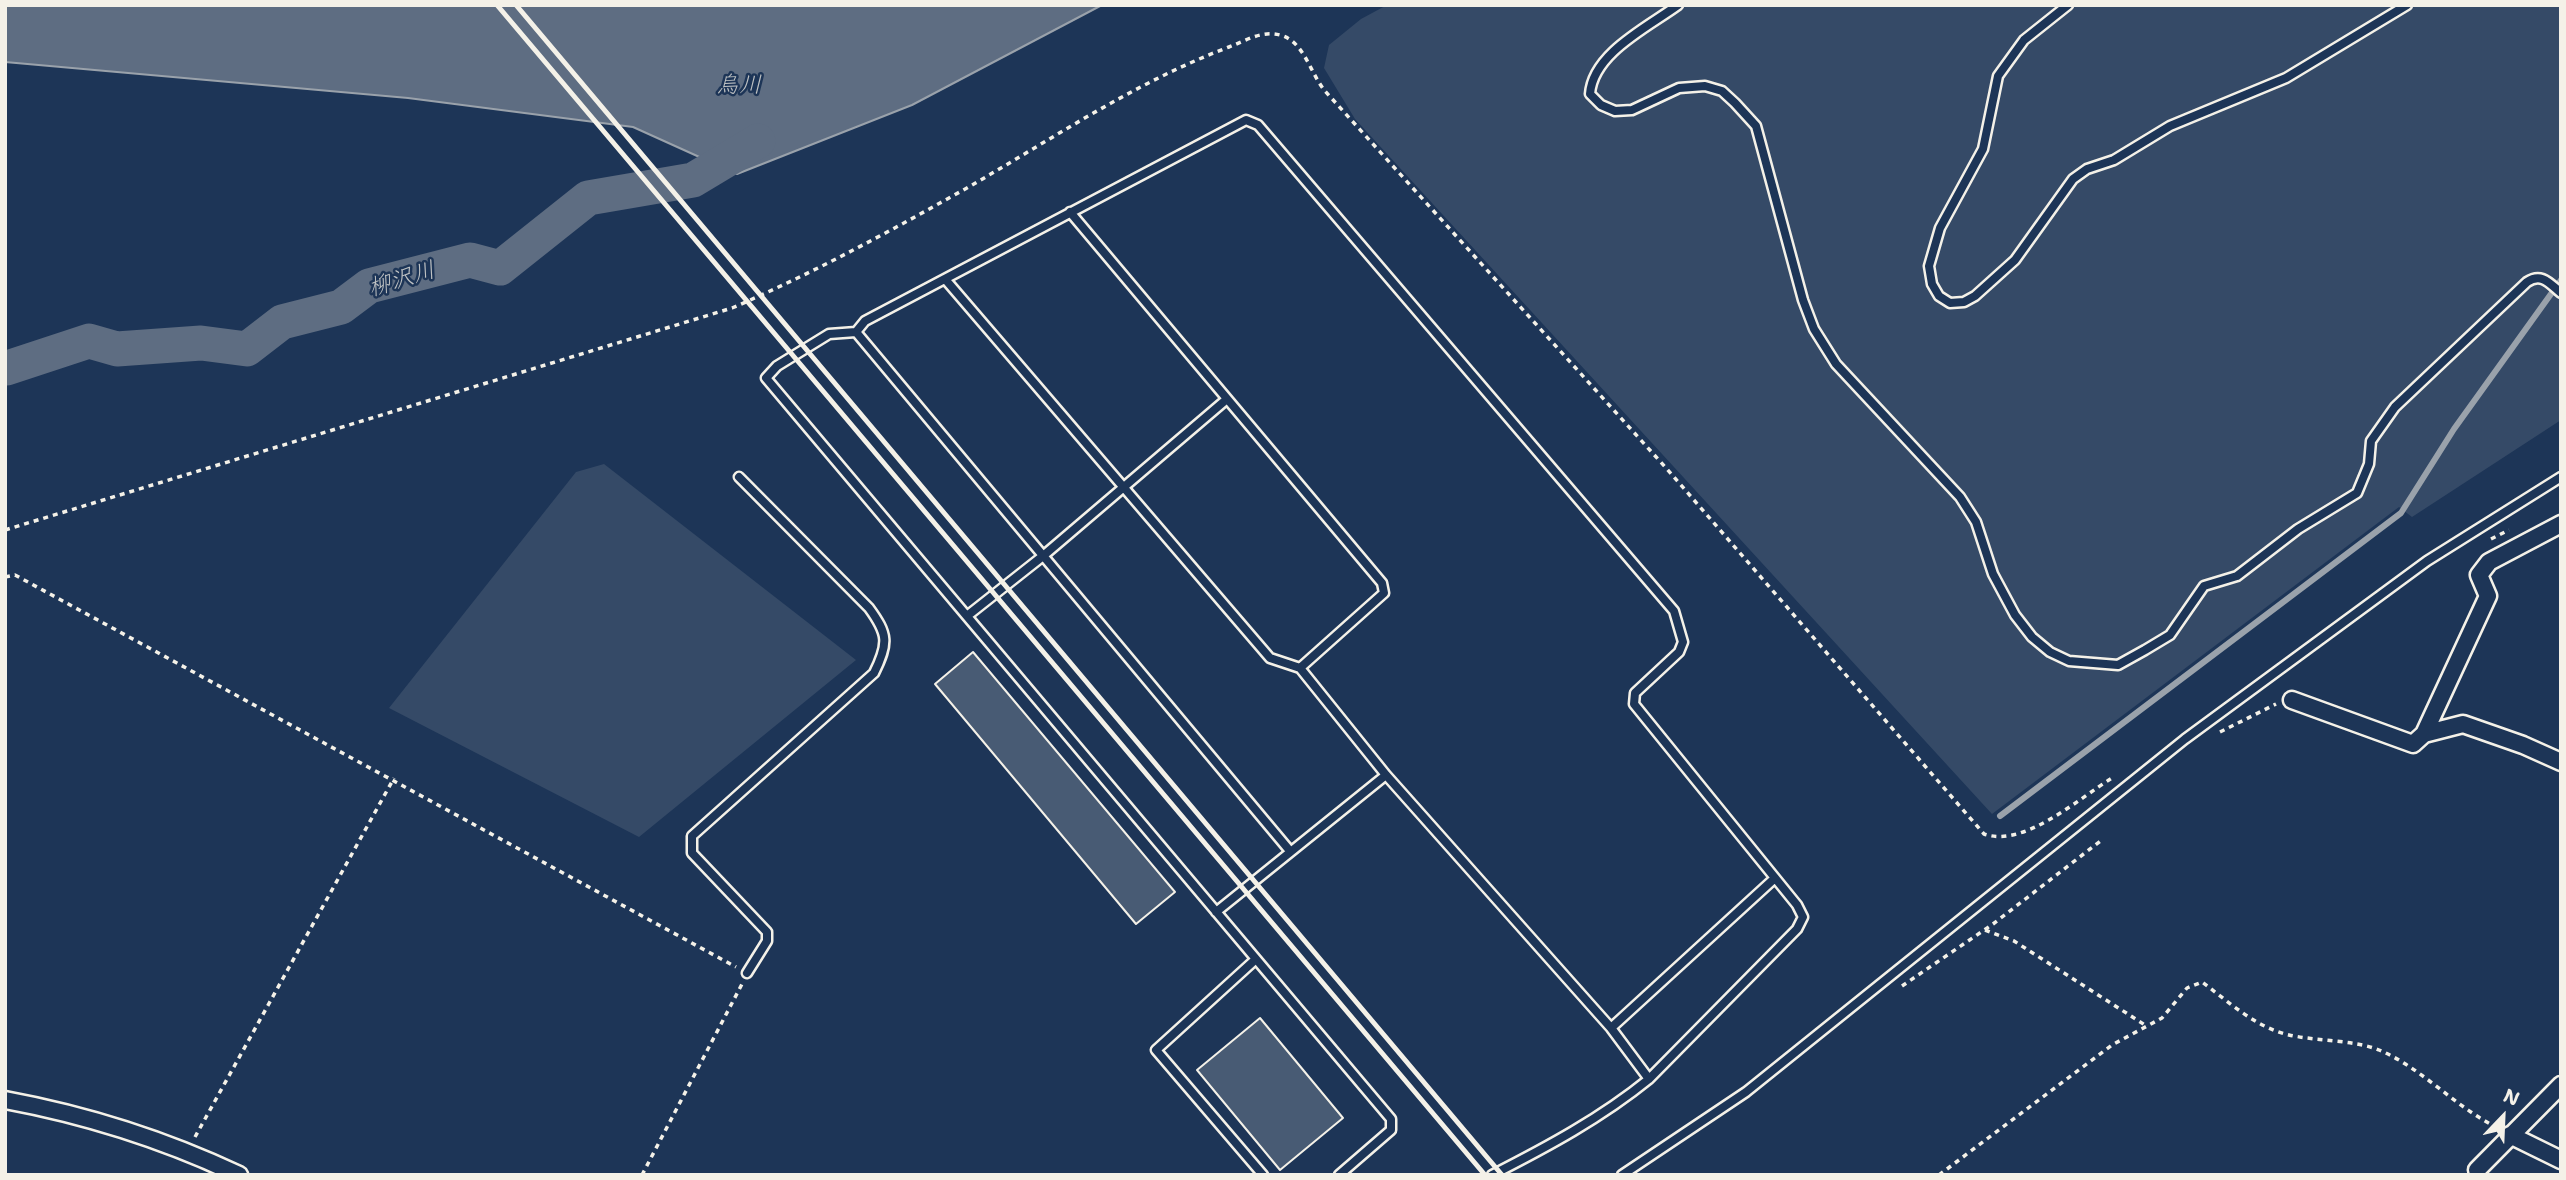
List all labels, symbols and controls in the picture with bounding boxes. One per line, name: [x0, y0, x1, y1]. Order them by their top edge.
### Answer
water label: 烏川: [716, 72, 762, 100]
water label: 柳沢川: [365, 257, 439, 303]
north arrow: [2468, 1082, 2538, 1152]
text: N: [2500, 1083, 2523, 1112]

